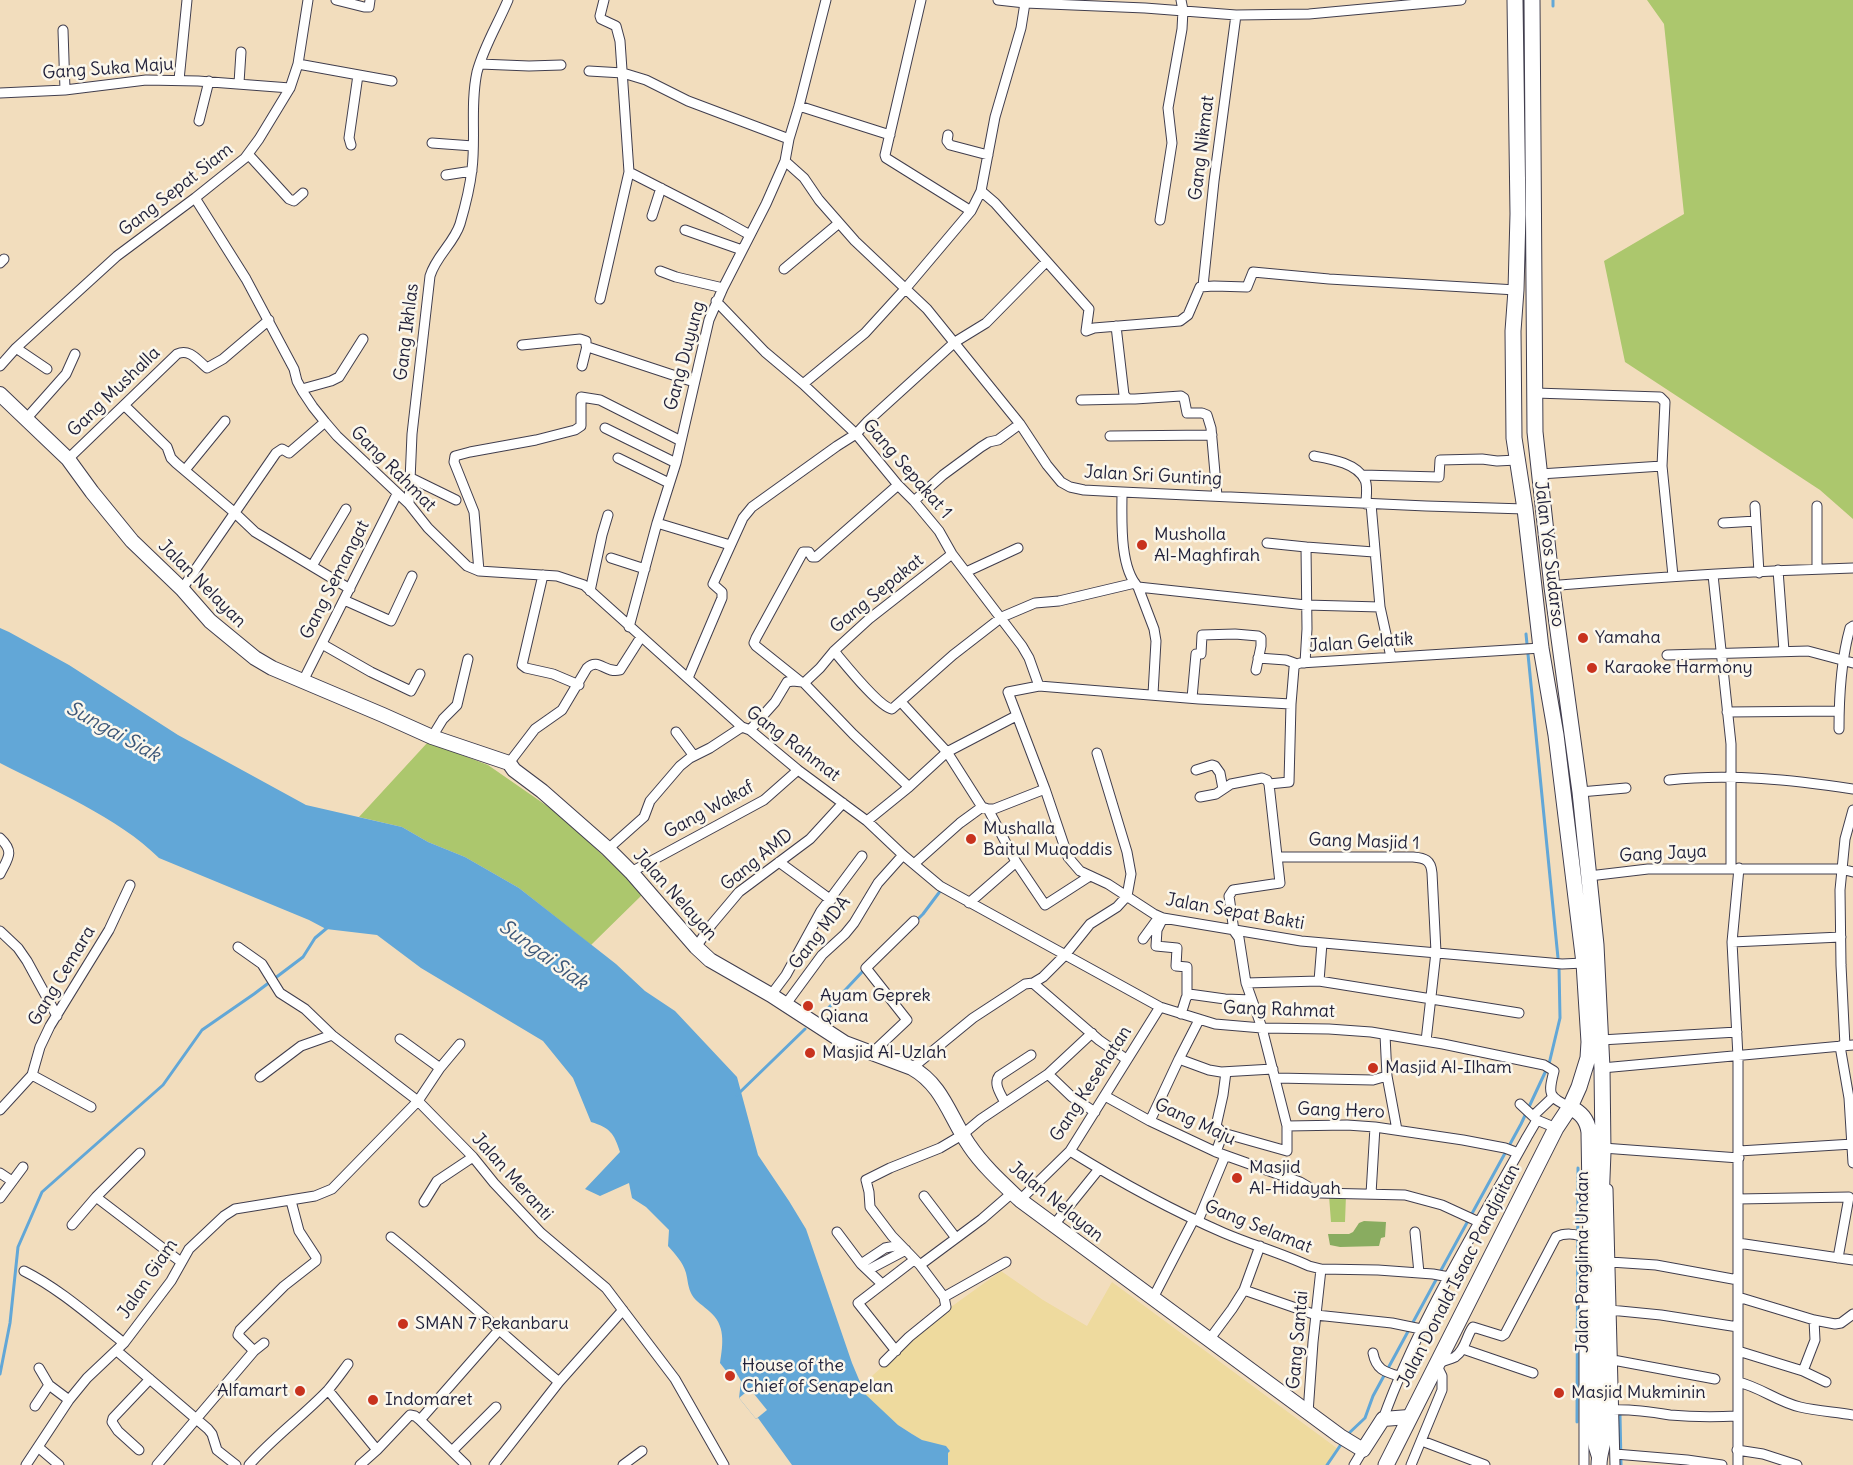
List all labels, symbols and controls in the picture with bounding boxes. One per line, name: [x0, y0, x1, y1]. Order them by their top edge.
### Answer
street label: Gang Suka Maju: [42, 54, 174, 84]
street label: Gang Nikmat: [1185, 94, 1219, 202]
street label: Gang Sepat Siam: [115, 139, 237, 241]
street label: Gang Ikhlas: [390, 282, 424, 382]
street label: Gang Duyung: [660, 299, 710, 413]
street label: Gang Mushalla: [63, 342, 165, 442]
street label: Gang Sepakat 1: [858, 415, 956, 523]
street label: Gang Rahmat: [346, 422, 440, 516]
street label: Jalan Sri Gunting: [1083, 462, 1223, 490]
street label: Jalan Yos Sudarso: [1529, 480, 1569, 628]
street label: Gang Semangat: [296, 517, 374, 643]
place label: Musholla Al-Maghfirah: [1154, 524, 1260, 566]
street label: Jalan Nelayan: [154, 536, 250, 632]
marker: Musholla Al-Maghfirah: [1135, 538, 1149, 552]
street label: Gang Sepakat: [826, 550, 928, 638]
place label: Yamaha: [1595, 627, 1661, 649]
street label: Jalan Gelatik: [1308, 629, 1414, 657]
marker: Yamaha: [1576, 631, 1590, 645]
place label: Karaoke Harmony: [1604, 657, 1753, 679]
marker: Karaoke Harmony: [1585, 661, 1599, 675]
water label: Sungai Siak: [62, 696, 164, 768]
street label: Gang Rahmat: [742, 702, 844, 786]
street label: Gang Wakaf: [660, 776, 758, 844]
place label: Mushalla Baitul Muqoddis: [983, 818, 1112, 860]
street label: Gang AMD: [716, 824, 798, 896]
street label: Gang Masjid 1: [1308, 829, 1420, 855]
marker: Mushalla Baitul Muqoddis: [964, 832, 978, 846]
street label: Gang Jaya: [1619, 841, 1707, 867]
street label: Jalan Nelayan: [628, 845, 722, 945]
street label: Jalan Sepat Bakti: [1164, 889, 1306, 935]
street label: Gang MDA: [785, 892, 855, 974]
water label: Sungai Siak: [494, 915, 592, 995]
street label: Gang Cemara: [24, 922, 100, 1030]
place label: Ayam Geprek Qiana: [820, 985, 931, 1028]
street label: Gang Rahmat: [1223, 997, 1335, 1023]
marker: Ayam Geprek Qiana: [801, 999, 815, 1013]
street label: Gang Kesehatan: [1046, 1022, 1136, 1146]
place label: Masjid Al-Uzlah: [822, 1042, 947, 1064]
marker: Masjid Al-Uzlah: [803, 1046, 817, 1060]
place label: Masjid Al-Ilham: [1385, 1057, 1512, 1079]
marker: Masjid Al-Ilham: [1366, 1061, 1380, 1075]
street label: Gang Maju: [1151, 1094, 1239, 1150]
street label: Gang Hero: [1297, 1099, 1385, 1123]
street label: Jalan Meranti: [467, 1129, 557, 1225]
street label: Jalan Nelayan: [1004, 1157, 1108, 1247]
place label: Masjid Al-Hidayah: [1249, 1157, 1341, 1200]
street label: Jalan Donald Isaac Pandjaitan: [1393, 1161, 1525, 1391]
marker: Masjid Al-Hidayah: [1230, 1171, 1244, 1185]
street label: Jalan Panglima Undan: [1572, 1171, 1594, 1353]
street label: Gang Selamat: [1201, 1196, 1315, 1258]
street label: Jalan Giam: [113, 1235, 183, 1323]
street label: Gang Santai: [1283, 1290, 1313, 1390]
place label: SMAN 7 Pekanbaru: [415, 1313, 569, 1335]
marker: SMAN 7 Pekanbaru: [396, 1317, 410, 1331]
place label: House of the Chief of Senapelan: [742, 1355, 893, 1398]
marker: House of the Chief of Senapelan: [723, 1369, 737, 1383]
place label: Alfamart: [217, 1380, 288, 1402]
place label: Masjid Mukminin: [1571, 1382, 1706, 1404]
marker: Alfamart: [293, 1384, 307, 1398]
marker: Masjid Mukminin: [1552, 1386, 1566, 1400]
place label: Indomaret: [385, 1389, 472, 1411]
marker: Indomaret: [366, 1393, 380, 1407]

